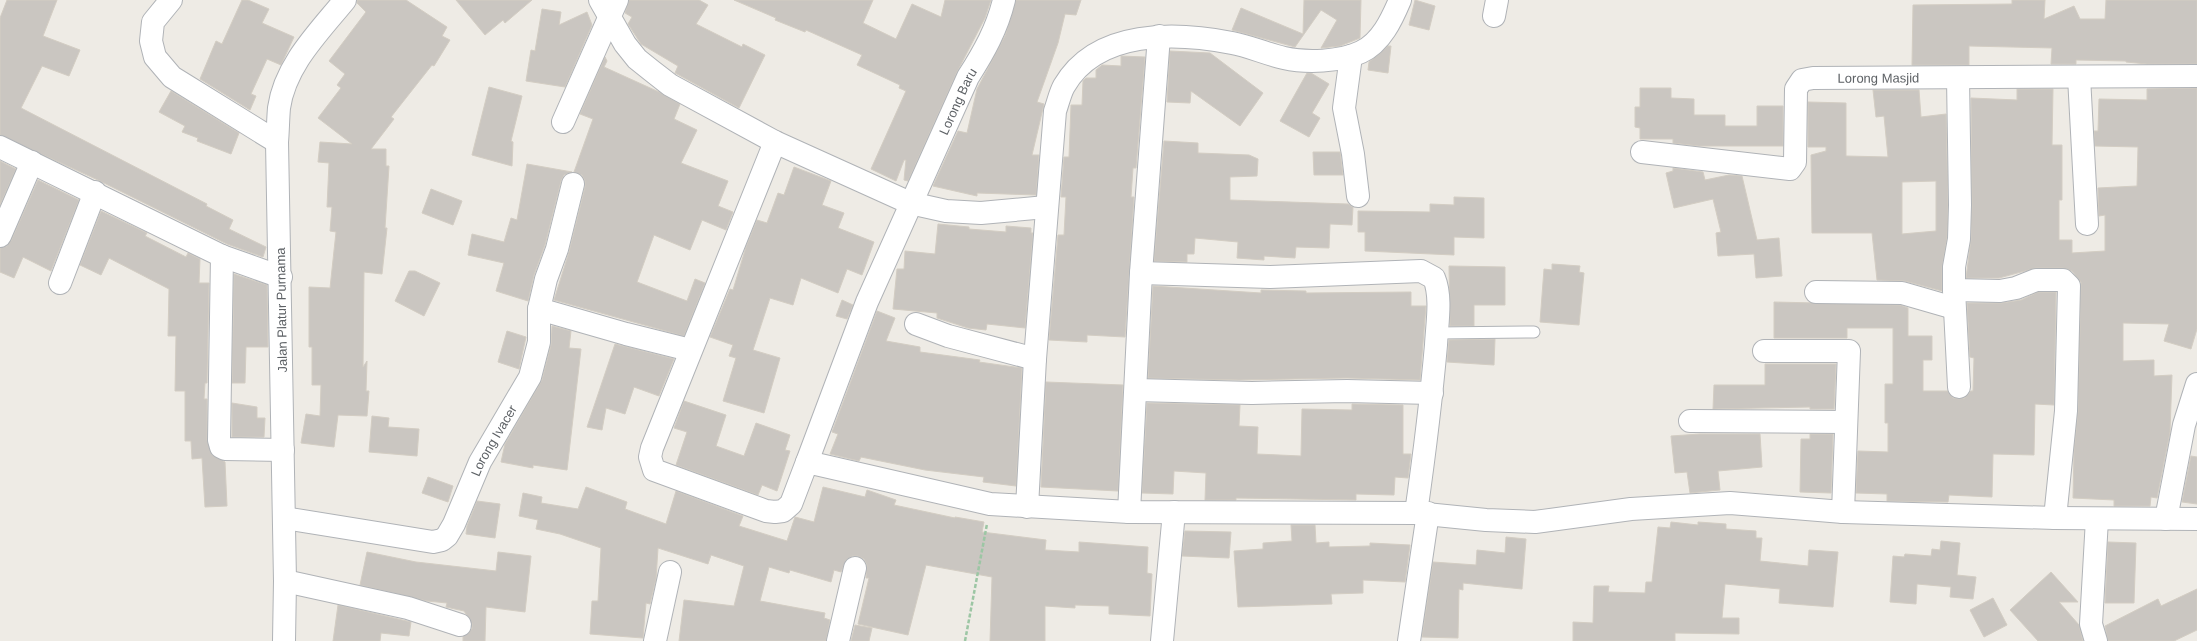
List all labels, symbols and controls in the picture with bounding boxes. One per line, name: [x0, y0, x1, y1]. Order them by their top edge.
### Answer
street label: Lorong Baru: [936, 65, 980, 137]
street label: Lorong Masjid: [1838, 70, 1919, 86]
street label: Jalan Platur Purnama: [273, 247, 290, 373]
street label: Lorong Ivacer: [468, 402, 520, 478]

